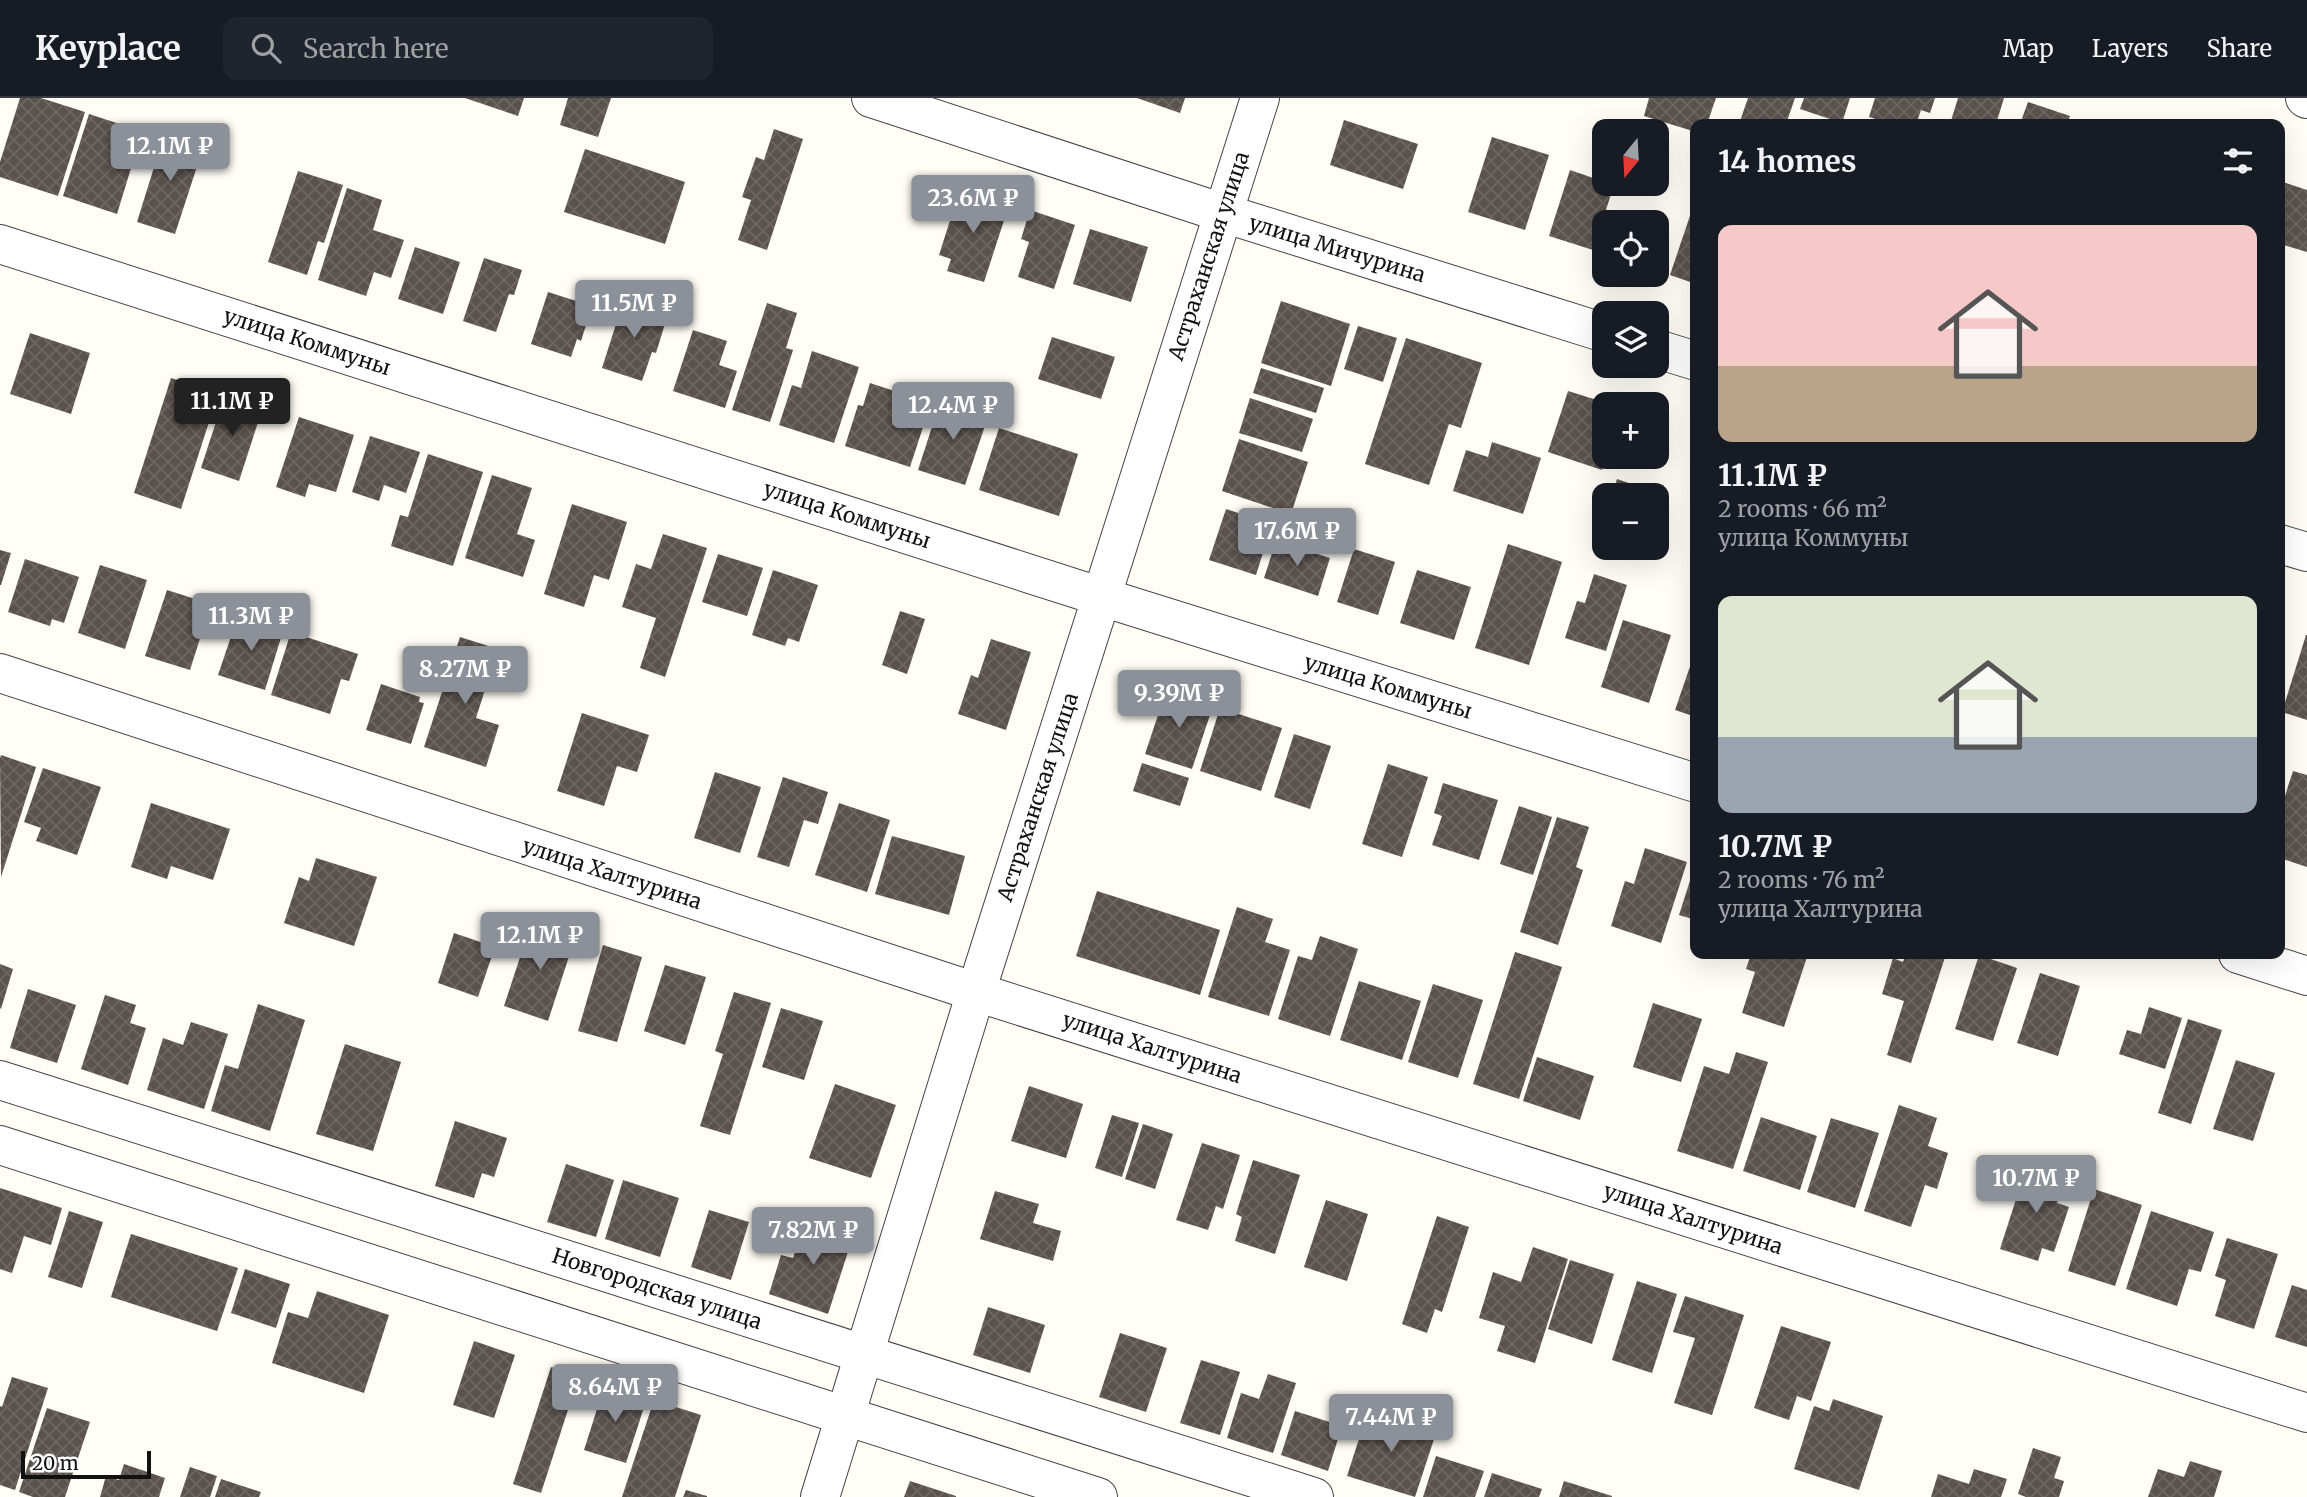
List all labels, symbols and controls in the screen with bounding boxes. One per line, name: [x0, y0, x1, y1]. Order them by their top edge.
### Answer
search box: [223, 17, 713, 80]
text: Keyplace: [35, 28, 181, 69]
icon: search: [247, 29, 285, 67]
text: Search here: [303, 32, 449, 65]
text: Map: [2003, 33, 2054, 64]
text: Layers: [2092, 33, 2168, 64]
text: Share: [2206, 33, 2272, 64]
north arrow: [1592, 119, 1670, 196]
map controls: [1592, 119, 1669, 560]
pin: 12.1M ₽: [105, 123, 235, 183]
text: 12.1M ₽: [127, 131, 213, 160]
text: 14 homes: [1718, 142, 1856, 180]
icon: filters: [2219, 142, 2257, 180]
street label: Астраханская улица: [1162, 148, 1255, 365]
pin: 23.6M ₽: [908, 176, 1038, 235]
text: 23.6M ₽: [927, 183, 1019, 212]
street label: улица Мичурина: [1246, 209, 1429, 288]
button: locate: [1592, 210, 1669, 287]
icon: home: [1925, 271, 2051, 397]
pin: 11.5M ₽: [569, 280, 699, 340]
text: 11.5M ₽: [591, 288, 677, 317]
button: layers: [1592, 301, 1669, 378]
street label: улица Коммуны: [220, 302, 394, 381]
pin: 11.1M ₽: [167, 378, 297, 438]
pin: 12.4M ₽: [888, 382, 1018, 442]
text: 11.1M ₽: [190, 386, 274, 415]
text: 12.4M ₽: [908, 390, 998, 419]
button: +: [1592, 392, 1669, 469]
text: 11.1M ₽: [1718, 456, 1827, 494]
street label: улица Коммуны: [760, 475, 934, 554]
button: −: [1592, 483, 1669, 560]
text: 2 rooms · 66 m²: [1718, 494, 1887, 523]
pin: 17.6M ₽: [1232, 508, 1362, 568]
text: 17.6M ₽: [1254, 516, 1340, 545]
text: улица Коммуны: [1718, 523, 1909, 552]
pin: 11.3M ₽: [186, 594, 316, 653]
text: 11.3M ₽: [208, 601, 294, 630]
icon: home: [1925, 642, 2051, 768]
pin: 8.27M ₽: [400, 646, 530, 706]
street label: улица Коммуны: [1301, 648, 1475, 725]
text: 8.27M ₽: [419, 654, 511, 683]
pin: 9.39M ₽: [1114, 670, 1244, 730]
text: 9.39M ₽: [1134, 678, 1224, 707]
street label: Астраханская улица: [991, 689, 1084, 906]
text: 10.7M ₽: [1718, 827, 1832, 865]
street label: улица Халтурина: [519, 832, 705, 915]
text: 2 rooms · 76 m²: [1718, 865, 1885, 894]
text: улица Халтурина: [1718, 894, 1923, 923]
pin: 12.1M ₽: [475, 912, 605, 972]
text: 12.1M ₽: [497, 920, 583, 949]
street label: улица Халтурина: [1059, 1006, 1245, 1089]
pin: 10.7M ₽: [1971, 1156, 2101, 1215]
text: 10.7M ₽: [1992, 1163, 2080, 1192]
street label: улица Халтурина: [1600, 1177, 1786, 1260]
pin: 7.82M ₽: [748, 1208, 878, 1267]
text: 7.82M ₽: [768, 1215, 858, 1244]
street label: Новгородская улица: [549, 1242, 765, 1335]
pin: 8.64M ₽: [550, 1364, 680, 1424]
text: 8.64M ₽: [568, 1372, 662, 1401]
pin: 7.44M ₽: [1326, 1394, 1456, 1454]
text: 7.44M ₽: [1345, 1402, 1437, 1431]
scale bar: [21, 1448, 150, 1480]
text: 20 m: [32, 1451, 79, 1475]

